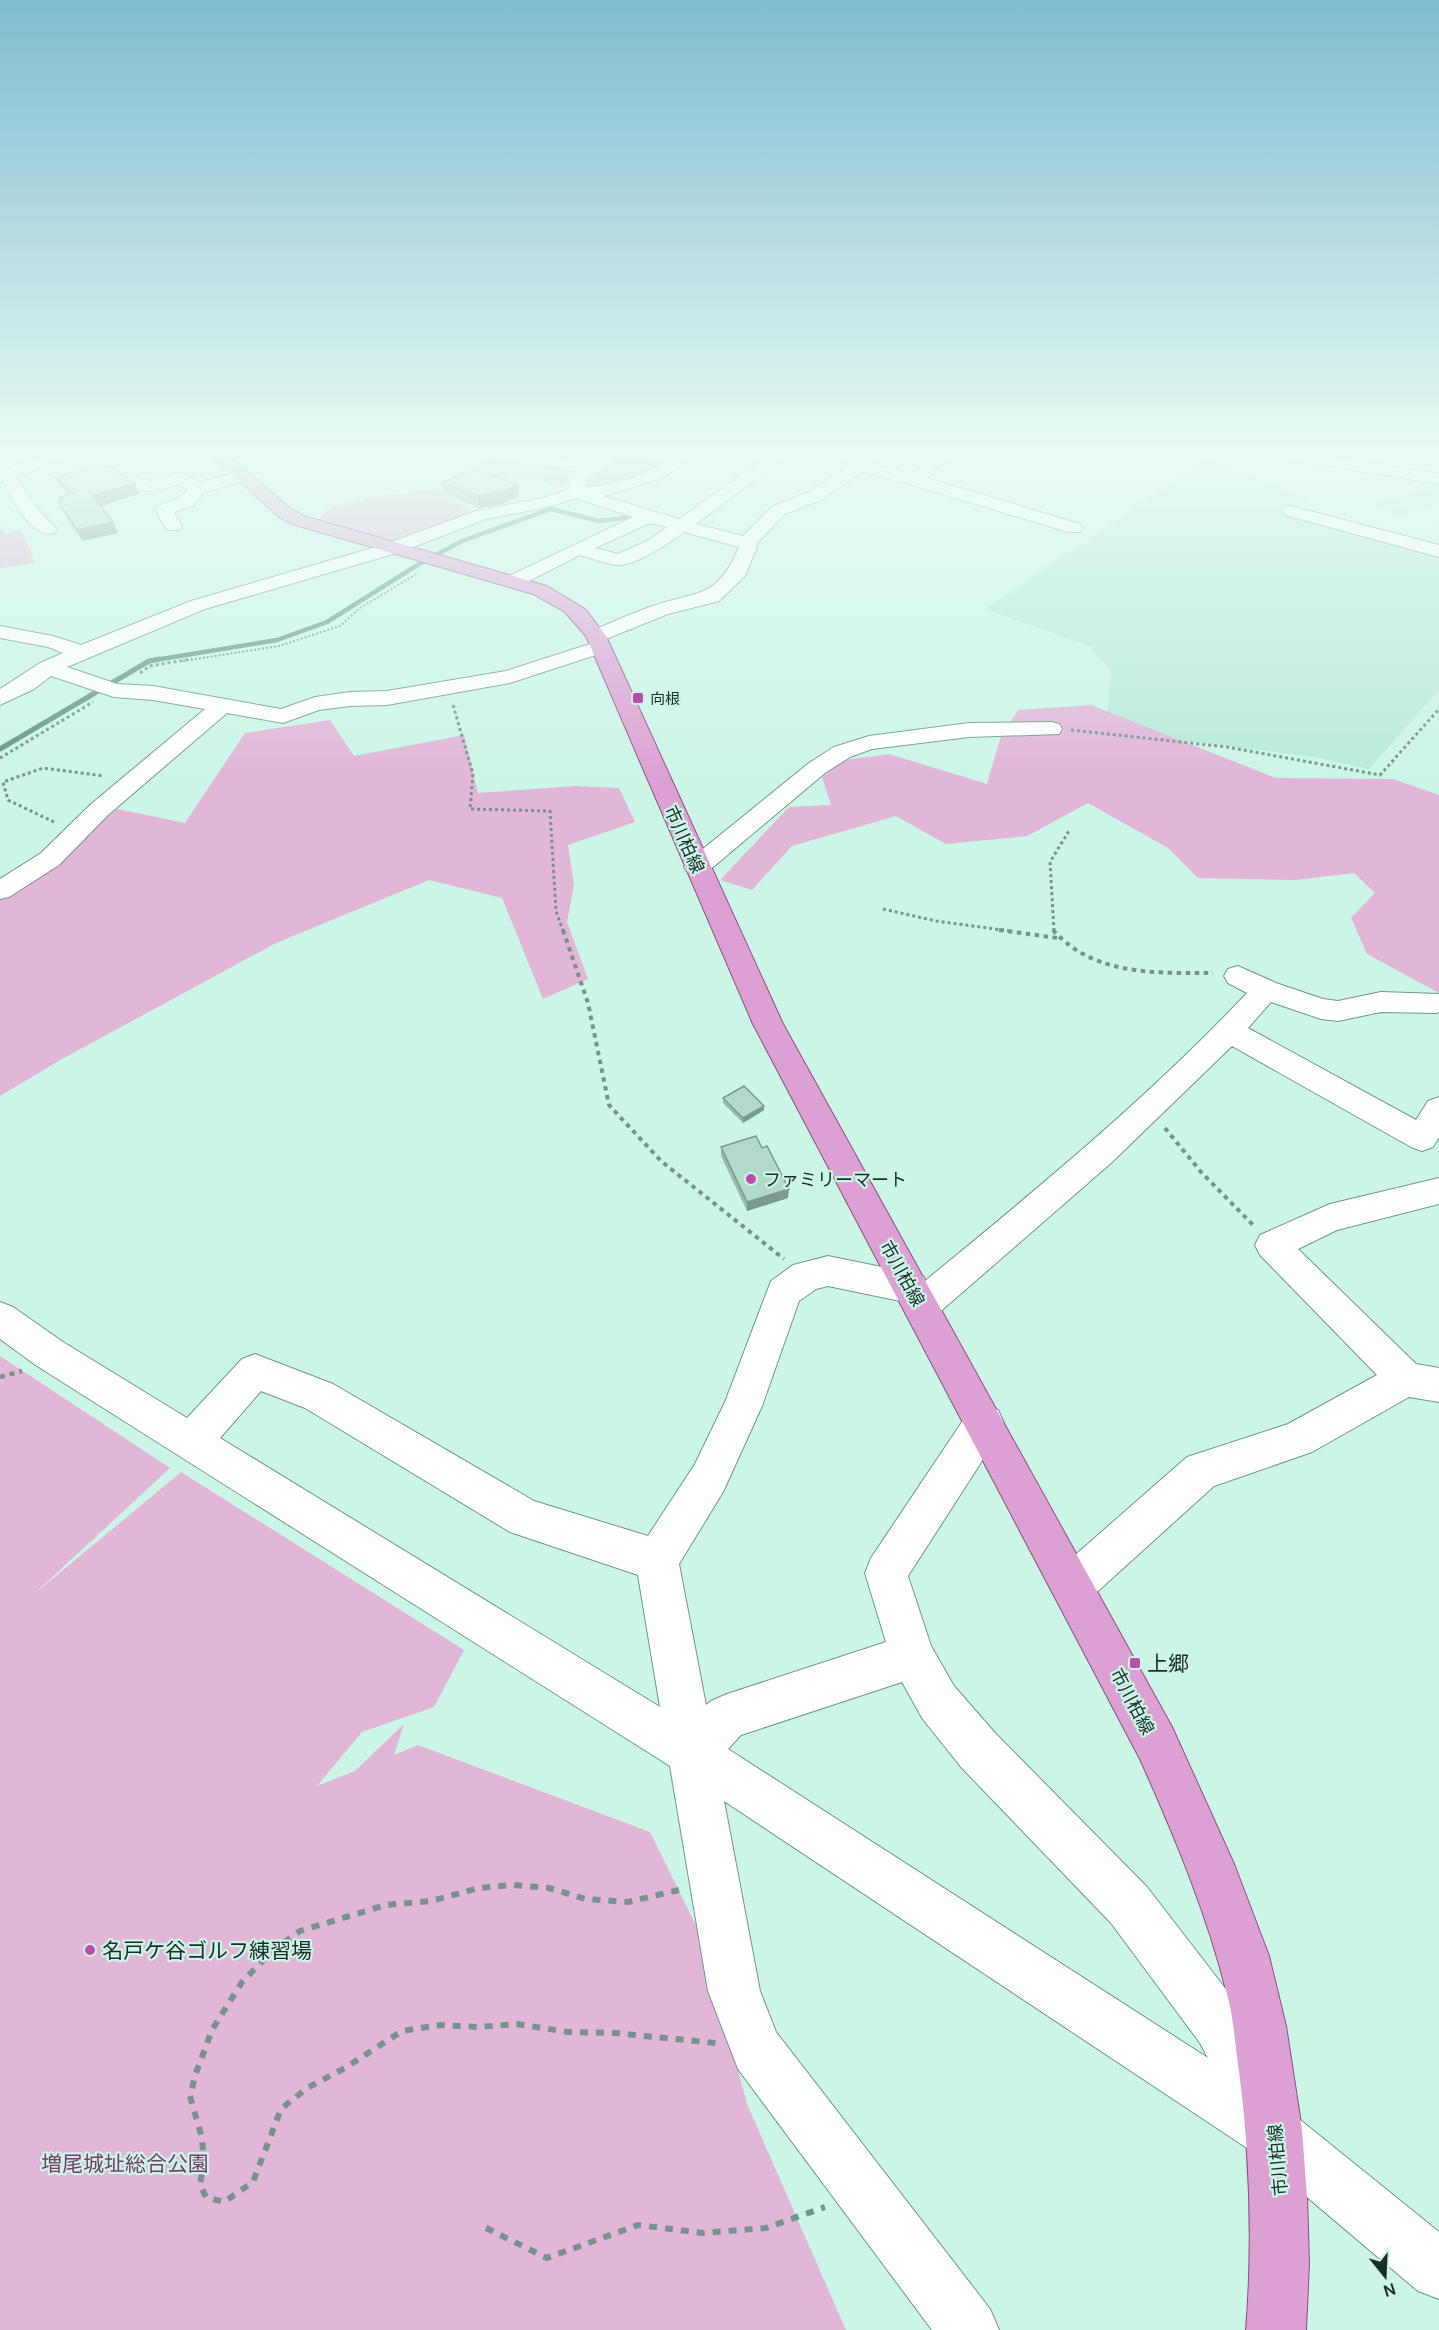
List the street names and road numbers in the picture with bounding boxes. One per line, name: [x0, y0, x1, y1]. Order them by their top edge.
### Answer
street label: 市川柏線: [659, 801, 711, 877]
street label: 市川柏線: [875, 1236, 931, 1310]
street label: 市川柏線: [1106, 1664, 1160, 1738]
street label: 市川柏線: [1262, 2123, 1292, 2197]

